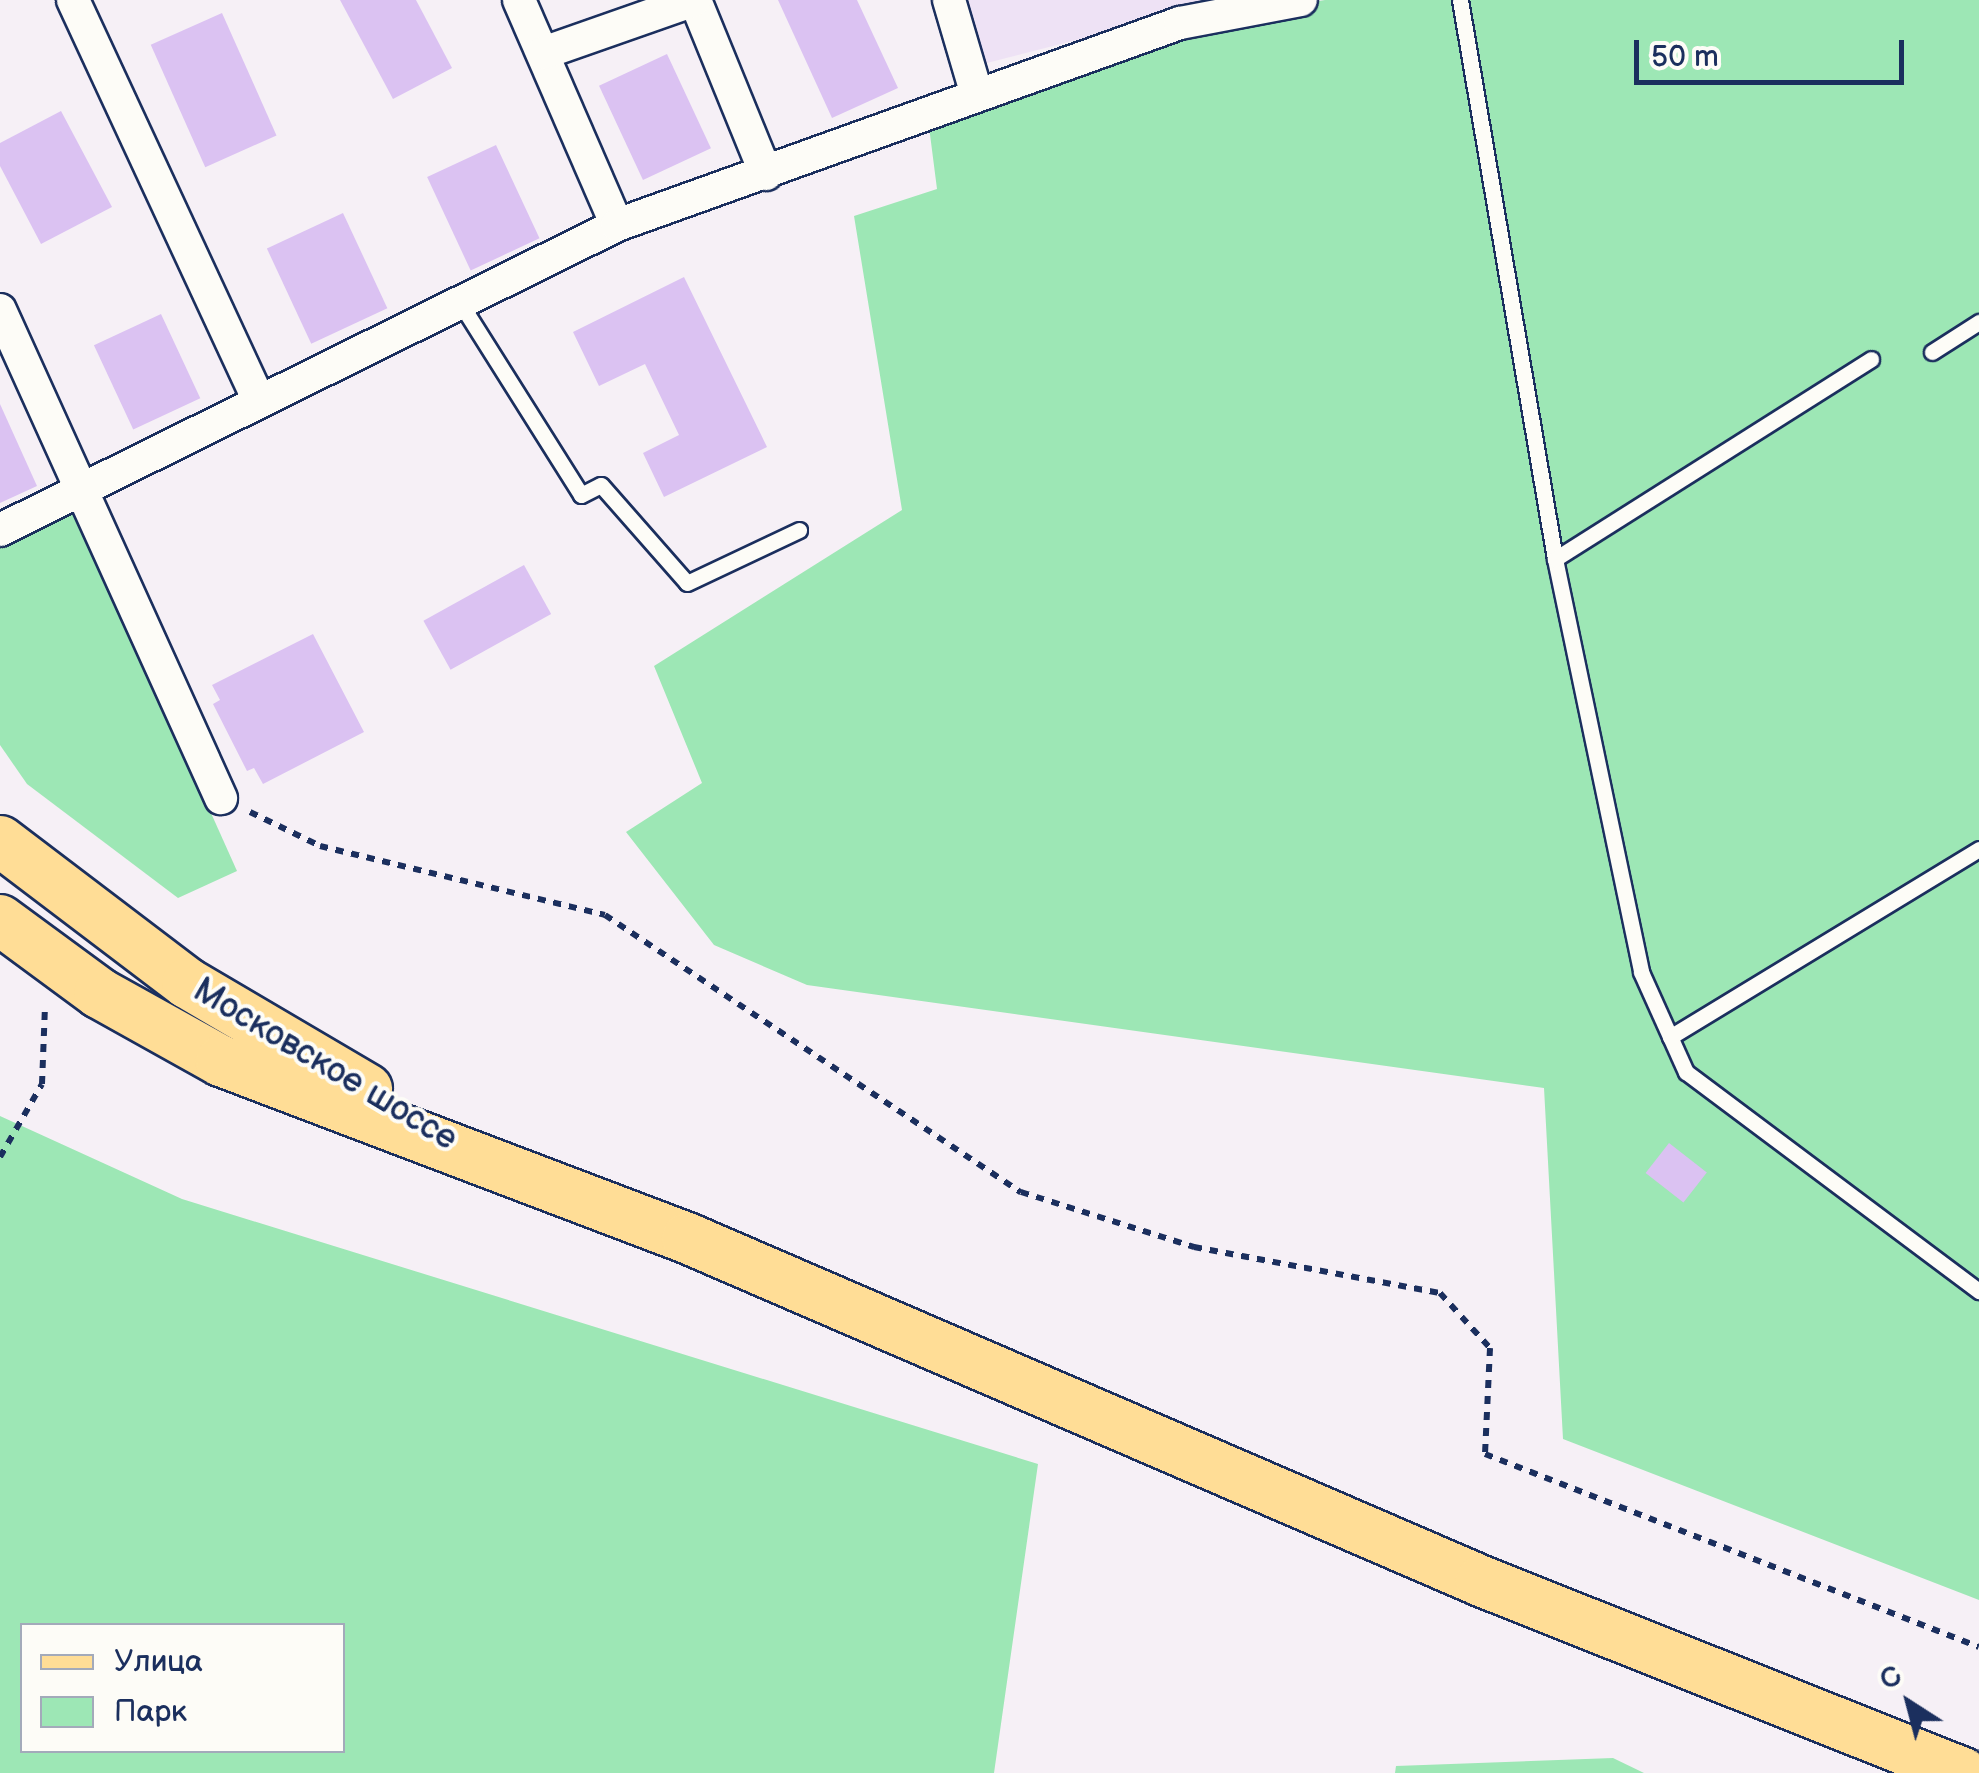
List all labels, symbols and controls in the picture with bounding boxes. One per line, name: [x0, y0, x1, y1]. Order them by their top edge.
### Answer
scale bar: [1639, 20, 1909, 82]
text: 50 m: [1651, 39, 1719, 75]
street label: Московское шоссе: [185, 970, 465, 1160]
legend: [20, 1623, 345, 1753]
text: Улица: [114, 1644, 203, 1680]
north arrow: [1859, 1653, 1959, 1753]
text: С: [1873, 1659, 1909, 1697]
text: Парк: [114, 1694, 187, 1730]

